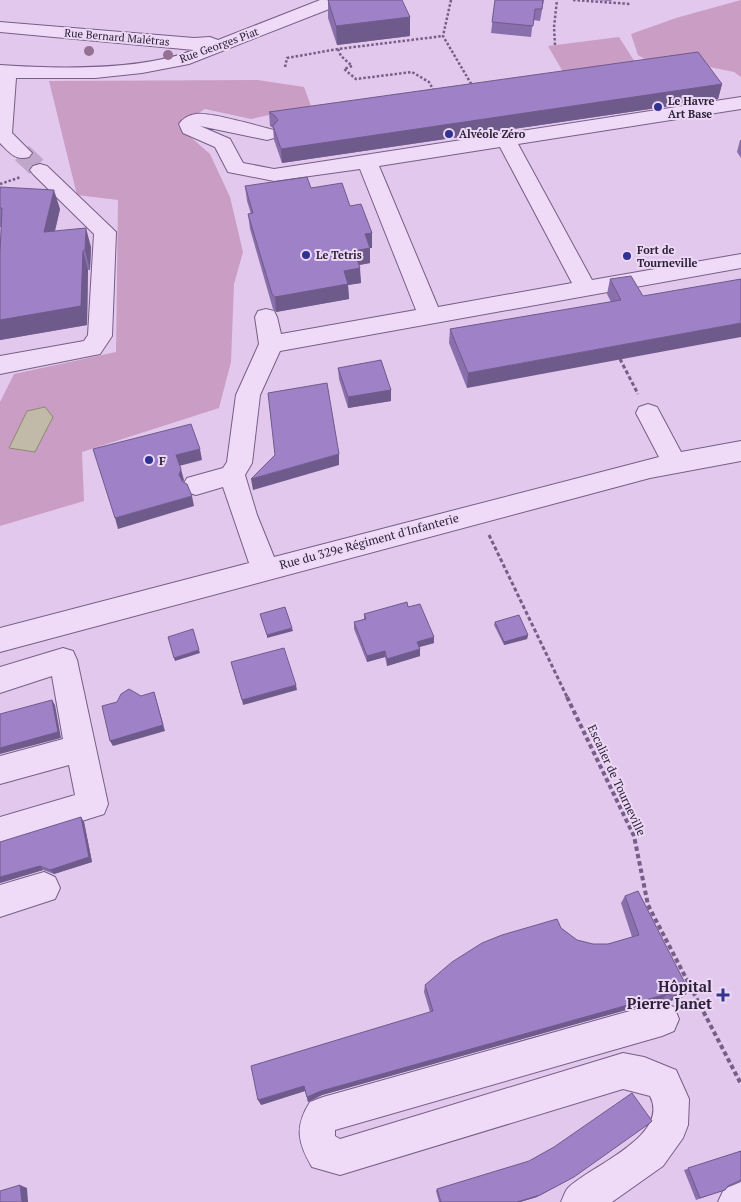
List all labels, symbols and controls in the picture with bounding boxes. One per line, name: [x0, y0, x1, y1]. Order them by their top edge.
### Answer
street label: Rue Georges Piat: [178, 24, 260, 66]
street label: Rue Bernard Malétras: [64, 25, 170, 49]
place label: Le Havre Art Base: [668, 94, 715, 121]
marker: Le Havre Art Base: [652, 101, 664, 113]
place label: Alvéole Zéro: [459, 127, 526, 141]
marker: Alvéole Zéro: [443, 128, 455, 140]
place label: Fort de Tourneville: [637, 243, 698, 270]
place label: Le Tetris: [316, 248, 362, 262]
marker: Le Tetris: [300, 249, 312, 261]
marker: Fort de Tourneville: [621, 250, 633, 262]
place label: F: [159, 453, 166, 468]
marker: F: [143, 454, 155, 466]
street label: Rue du 329e Régiment d'Infanterie: [278, 510, 460, 572]
street label: Escalier de Tourneville: [585, 722, 649, 838]
place label: Hôpital Pierre Janet: [627, 976, 712, 1013]
marker: Hôpital Pierre Janet: [716, 988, 730, 1002]

